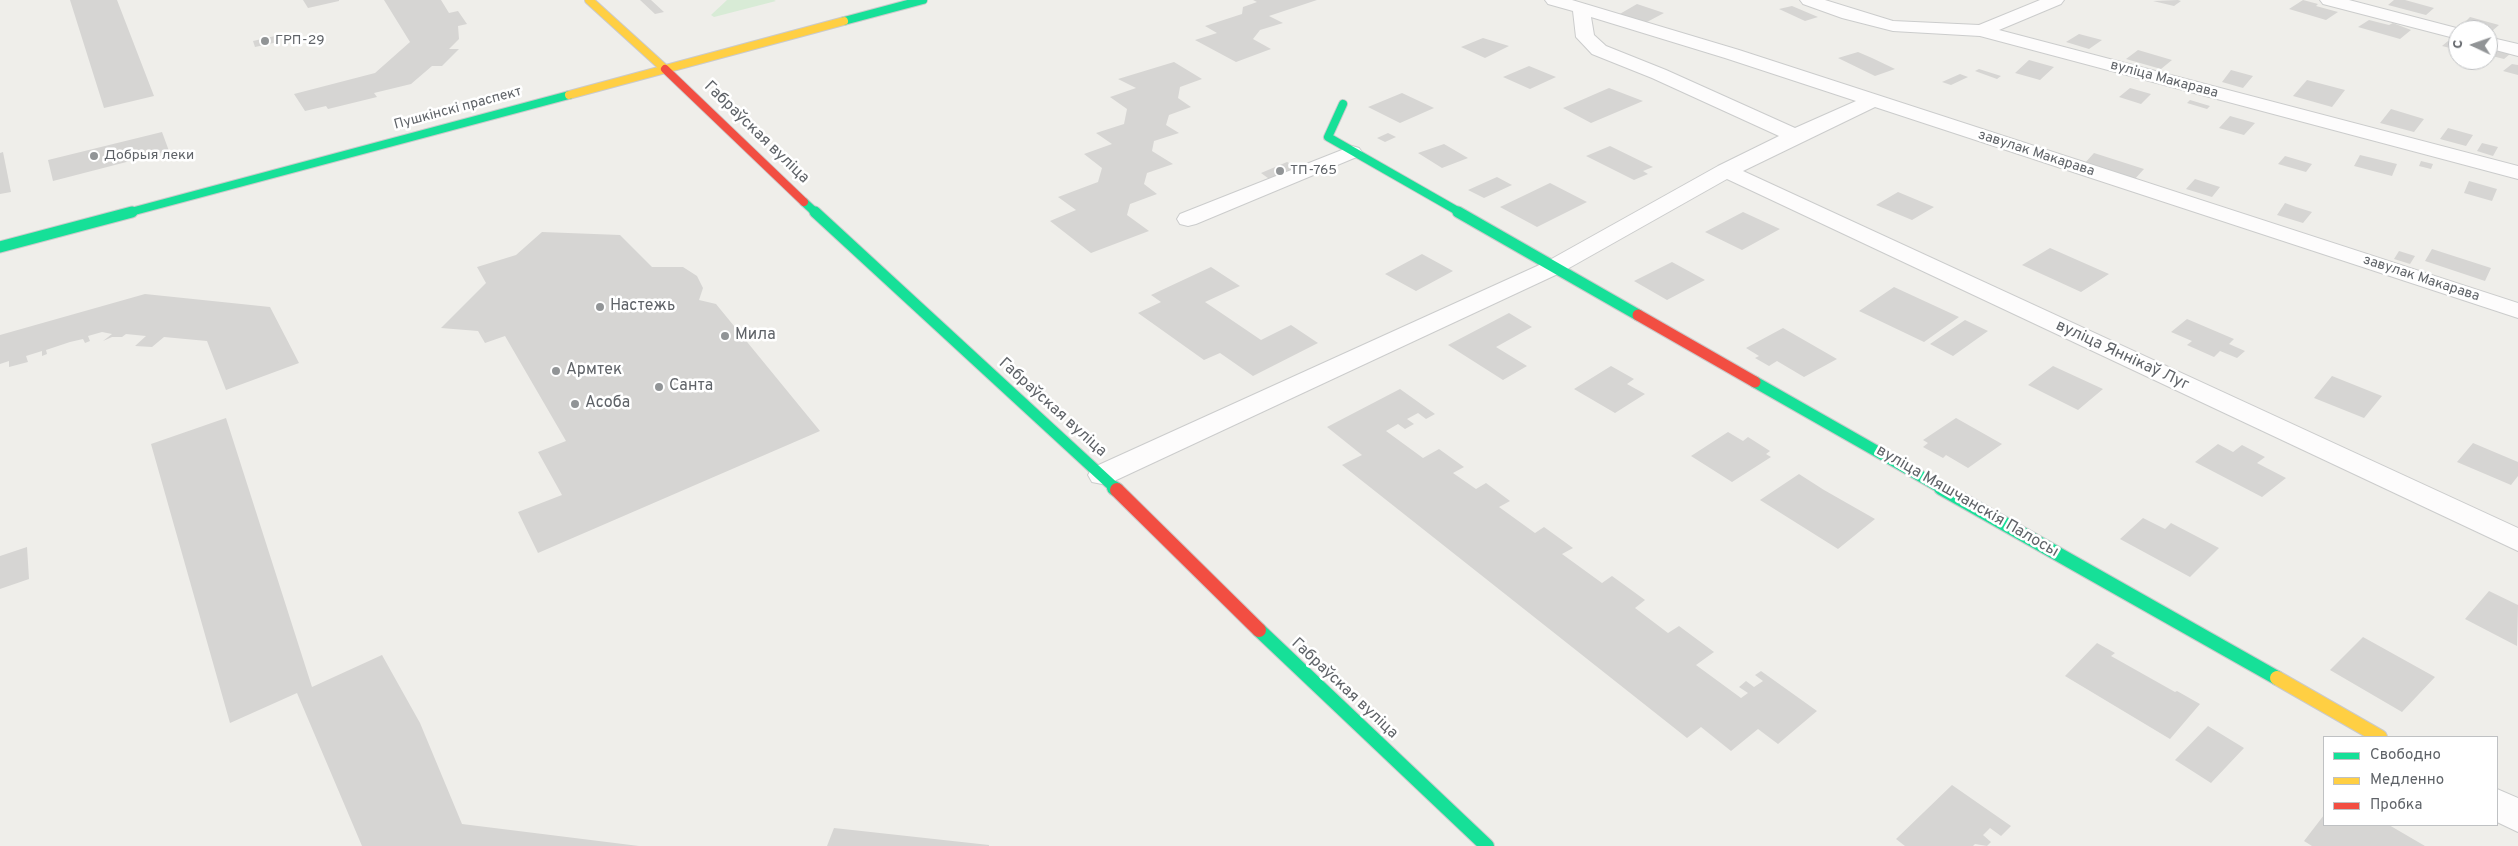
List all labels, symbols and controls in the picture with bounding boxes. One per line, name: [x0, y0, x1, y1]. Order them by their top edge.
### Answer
north arrow: [2448, 20, 2498, 70]
place label: ГРП-29: [275, 33, 325, 49]
marker: ГРП-29: [259, 35, 271, 47]
text: С: [2450, 39, 2467, 49]
street label: вуліца Макарава: [2108, 58, 2220, 102]
street label: Габраўская вуліца: [699, 78, 813, 188]
street label: Пушкінскі праспект: [392, 84, 524, 134]
street label: завулак Макарава: [1975, 127, 2097, 181]
place label: Добрыя леки: [104, 148, 194, 164]
marker: Добрыя леки: [88, 150, 100, 162]
place label: ТП-765: [1290, 163, 1337, 179]
marker: ТП-765: [1274, 165, 1286, 177]
street label: завулак Макарава: [2360, 252, 2482, 306]
place label: Настежь: [610, 297, 675, 317]
marker: Настежь: [594, 301, 606, 313]
street label: вуліца Яннікаў Луг: [2052, 317, 2192, 395]
place label: Мила: [735, 326, 776, 346]
marker: Мила: [719, 330, 731, 342]
street label: Габраўская вуліца: [994, 354, 1110, 462]
place label: Армтек: [566, 361, 622, 381]
marker: Армтек: [550, 365, 562, 377]
place label: Санта: [669, 377, 713, 397]
marker: Санта: [653, 381, 665, 393]
place label: Асоба: [585, 394, 630, 414]
marker: Асоба: [569, 398, 581, 410]
street label: вуліца Мяшчанскія Палосы: [1872, 442, 2062, 562]
street label: Габраўская вуліца: [1287, 635, 1401, 743]
legend: [2323, 736, 2498, 826]
text: Свободно: [2370, 746, 2441, 765]
text: Медленно: [2370, 771, 2444, 790]
text: Пробка: [2370, 796, 2422, 815]

